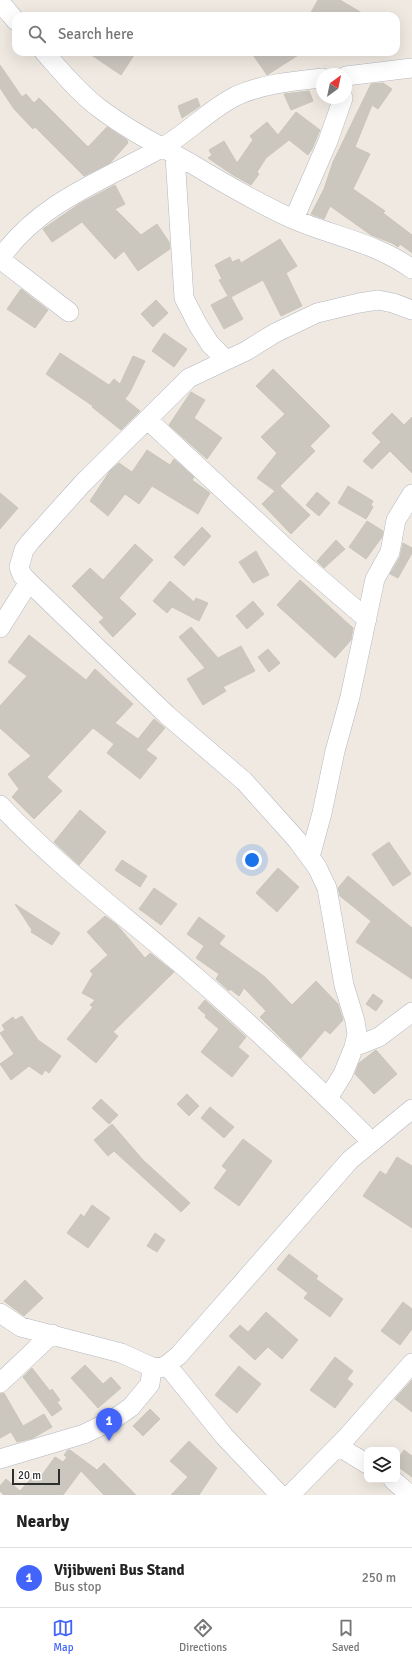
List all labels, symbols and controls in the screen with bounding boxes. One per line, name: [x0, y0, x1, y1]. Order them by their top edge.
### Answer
search box: [12, 12, 400, 56]
icon: search: [26, 23, 48, 45]
text: Search here: [58, 25, 134, 43]
north arrow: [316, 68, 352, 104]
your location: [242, 850, 262, 870]
pin: 1: [96, 1408, 122, 1441]
map controls: [364, 1447, 400, 1483]
button: layers: [364, 1447, 400, 1483]
scale bar: [12, 1467, 60, 1486]
text: 20 m: [18, 1469, 41, 1482]
text: Nearby: [16, 1511, 69, 1532]
text: Vijibweni Bus Stand: [54, 1561, 185, 1579]
text: 1: [25, 1570, 33, 1586]
text: 250 m: [362, 1570, 396, 1586]
text: Bus stop: [54, 1579, 101, 1595]
tab: Map: [52, 1617, 74, 1654]
tab: Directions: [179, 1617, 227, 1654]
tab: Saved: [332, 1617, 360, 1654]

